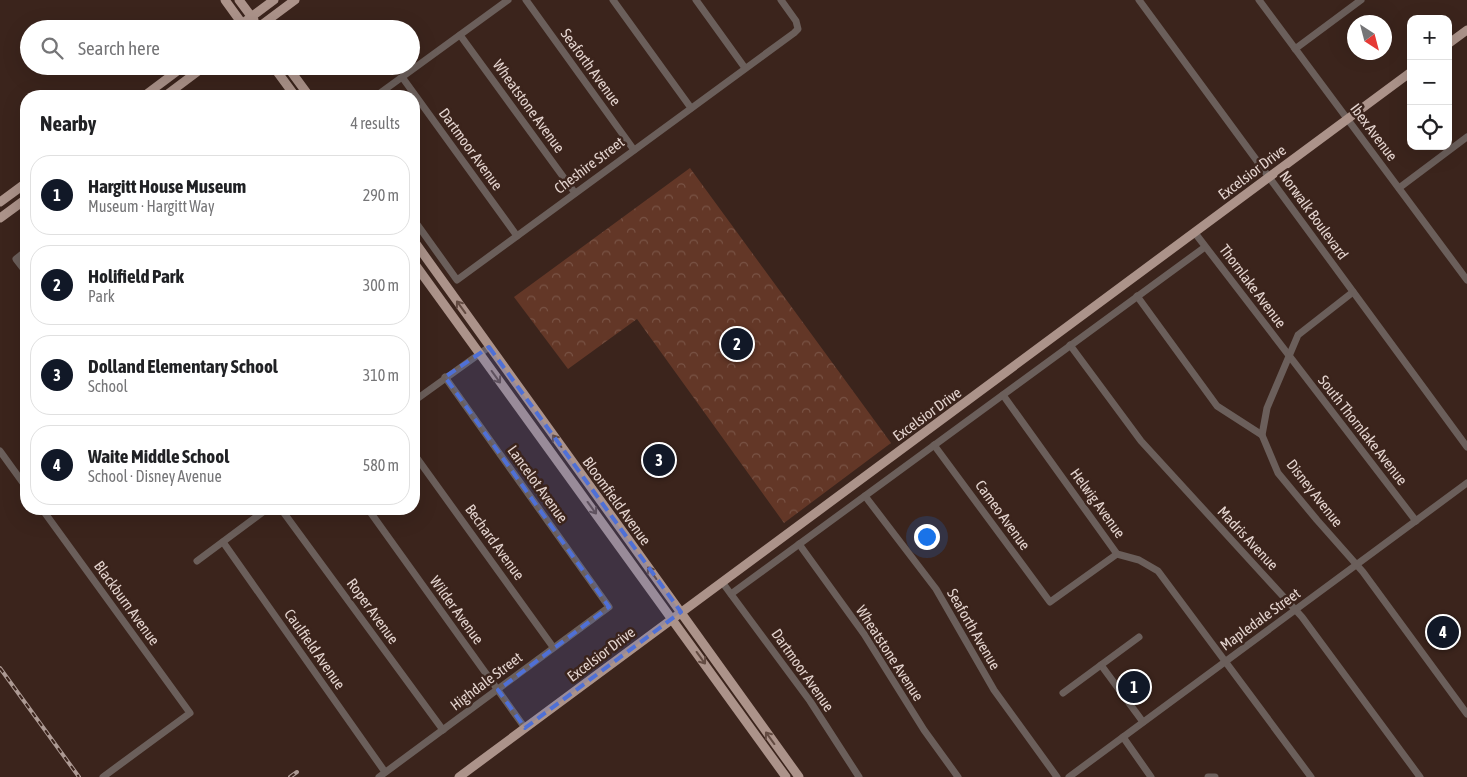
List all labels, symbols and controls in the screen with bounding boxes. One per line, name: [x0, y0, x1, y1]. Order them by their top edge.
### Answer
north arrow: [1347, 15, 1392, 60]
map controls: [1407, 15, 1452, 150]
button: +: [1407, 15, 1452, 60]
search box: [20, 20, 420, 75]
street label: Seaforth Avenue: [557, 25, 625, 109]
icon: search: [38, 34, 66, 62]
text: Search here: [78, 37, 160, 59]
street label: Wheatstone Avenue: [490, 56, 568, 156]
button: −: [1407, 60, 1452, 105]
street label: Ibex Avenue: [1347, 100, 1401, 164]
street label: Dartmoor Avenue: [436, 105, 506, 193]
button: locate: [1407, 105, 1452, 150]
text: Nearby: [40, 111, 96, 135]
text: 4 results: [350, 114, 400, 132]
street label: Cheshire Street: [551, 133, 627, 197]
street label: Excelsior Drive: [1215, 141, 1289, 203]
street label: Norwalk Boulevard: [1276, 167, 1352, 263]
text: Hargitt House Museum: [88, 175, 246, 197]
text: 1: [53, 186, 61, 204]
text: 290 m: [363, 186, 399, 204]
text: Museum · Hargitt Way: [88, 197, 215, 215]
street label: Thornlake Avenue: [1216, 241, 1290, 331]
text: Holifield Park: [88, 265, 184, 287]
text: 2: [53, 276, 61, 294]
text: 300 m: [363, 276, 399, 294]
text: Park: [88, 287, 115, 305]
one-way arrow: [456, 300, 466, 314]
pin: 2: [721, 325, 753, 363]
text: Dolland Elementary School: [88, 355, 278, 377]
text: 3: [53, 366, 61, 384]
text: 310 m: [363, 366, 399, 384]
one-way arrow: [491, 370, 501, 384]
street label: South Thornlake Avenue: [1315, 372, 1411, 488]
text: School: [88, 377, 128, 395]
street label: Excelsior Drive: [890, 383, 965, 444]
one-way arrow: [552, 434, 562, 448]
pin: 3: [643, 441, 675, 479]
street label: Lancelot Avenue: [504, 442, 572, 526]
text: Waite Middle School: [88, 445, 229, 467]
street label: Bloomfield Avenue: [579, 454, 655, 549]
text: 4: [53, 456, 61, 474]
text: 580 m: [363, 456, 399, 474]
street label: Disney Avenue: [1283, 456, 1347, 530]
street label: Helwig Avenue: [1067, 465, 1129, 541]
text: School · Disney Avenue: [88, 467, 222, 485]
street label: Cameo Avenue: [972, 477, 1034, 553]
street label: Bechard Avenue: [462, 501, 528, 583]
one-way arrow: [587, 501, 597, 515]
street label: Madris Avenue: [1214, 503, 1282, 574]
your location: [914, 524, 940, 550]
street label: Blackburn Avenue: [91, 558, 163, 649]
one-way arrow: [647, 566, 657, 580]
street label: Wilder Avenue: [427, 573, 488, 648]
street label: Roper Avenue: [344, 575, 402, 647]
street label: Mapledale Street: [1217, 584, 1303, 654]
street label: Seaforth Avenue: [944, 585, 1004, 673]
street label: Wheatstone Avenue: [853, 602, 927, 704]
street label: Caulfield Avenue: [281, 606, 349, 692]
pin: 4: [1427, 613, 1459, 651]
street label: Excelsior Drive: [564, 623, 638, 685]
street label: Dartmoor Avenue: [768, 625, 838, 715]
street label: Highdale Street: [447, 648, 525, 714]
one-way arrow: [696, 651, 706, 665]
pin: 1: [1118, 668, 1150, 706]
one-way arrow: [765, 732, 776, 745]

